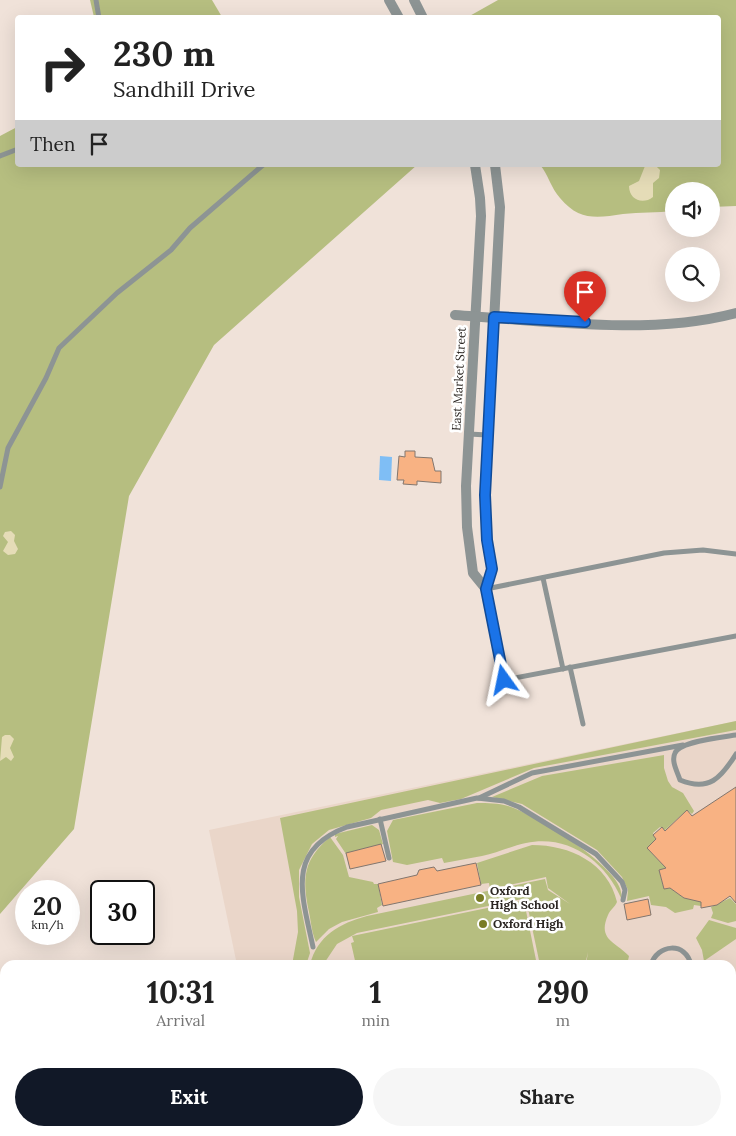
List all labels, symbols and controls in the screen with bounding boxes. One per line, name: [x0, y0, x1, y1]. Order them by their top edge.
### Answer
text: 230 m: [113, 31, 215, 76]
icon: right: [30, 35, 95, 100]
text: Sandhill Drive: [113, 75, 255, 103]
icon: arrive: [85, 130, 113, 158]
text: Then: [30, 132, 75, 156]
map controls: [665, 182, 720, 302]
button: sound: [665, 182, 720, 237]
button: search: [665, 247, 720, 302]
pin: [564, 271, 606, 322]
icon: arrive: [571, 278, 599, 306]
street label: East Market Street: [448, 326, 469, 431]
position arrow: [477, 653, 529, 705]
speed limit sign: 30: [90, 880, 155, 945]
place label: Oxford High School: [490, 883, 559, 912]
text: 20: [33, 890, 62, 922]
marker: Oxford High School: [474, 892, 486, 904]
place label: Oxford High: [493, 916, 564, 931]
text: km/h: [31, 917, 64, 932]
marker: Oxford High: [477, 918, 489, 930]
text: 10:31: [147, 973, 215, 1011]
text: 1: [370, 973, 382, 1011]
text: 290: [537, 973, 589, 1011]
text: Arrival: [156, 1010, 205, 1030]
text: min: [361, 1010, 390, 1030]
text: m: [556, 1010, 570, 1030]
button: Exit: [15, 1068, 363, 1126]
button: Share: [373, 1068, 721, 1126]

